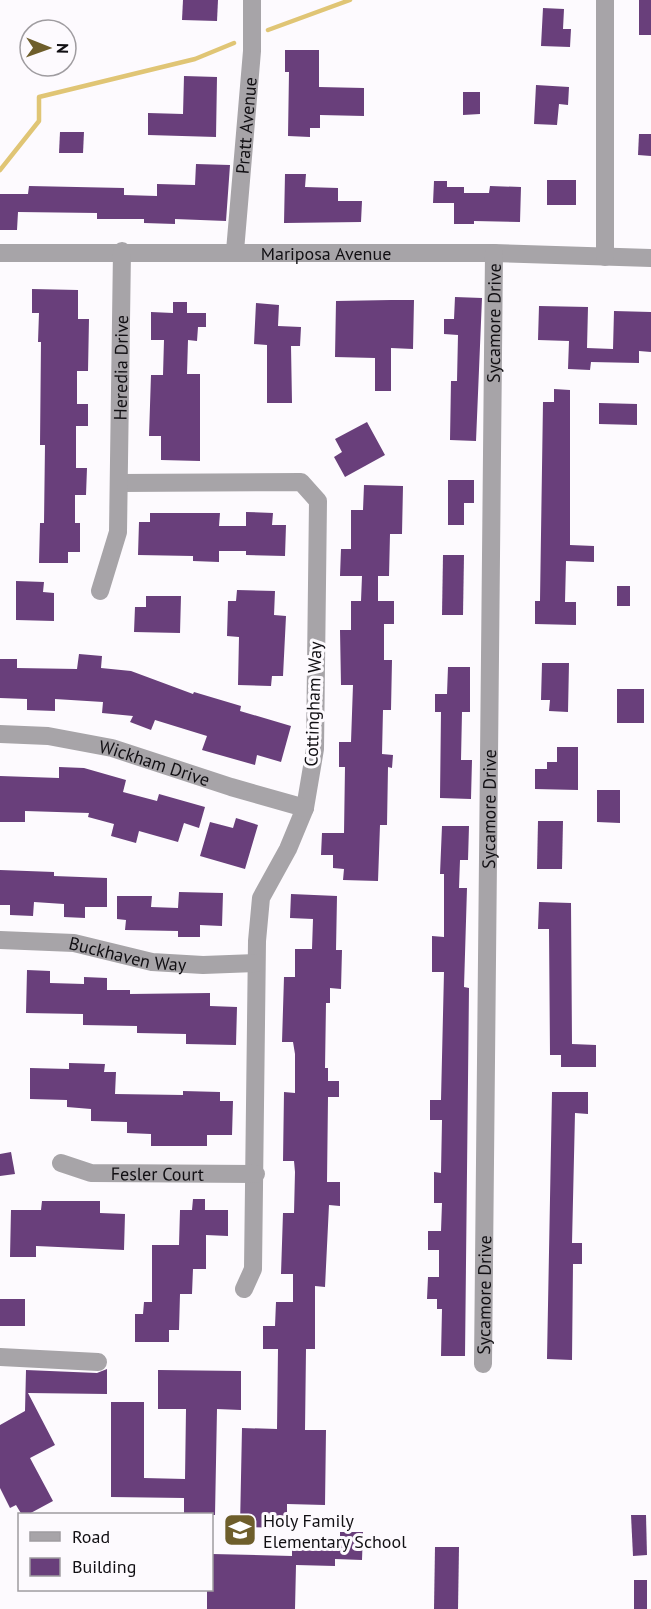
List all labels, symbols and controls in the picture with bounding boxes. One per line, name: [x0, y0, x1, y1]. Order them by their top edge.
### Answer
north arrow: [18, 18, 78, 78]
text: N: [53, 43, 73, 54]
street label: Pratt Avenue: [230, 76, 261, 175]
street label: Mariposa Avenue: [261, 242, 391, 265]
street label: Sycamore Drive: [481, 263, 505, 383]
street label: Heredia Drive: [108, 315, 133, 420]
street label: Cottingham Way: [299, 640, 327, 767]
street label: Wickham Drive: [97, 734, 213, 791]
street label: Sycamore Drive: [476, 749, 501, 869]
street label: Buckhaven Way: [67, 931, 188, 976]
street label: Fesler Court: [111, 1162, 204, 1185]
street label: Sycamore Drive: [472, 1235, 496, 1355]
place label: Holy Family Elementary School: [263, 1509, 407, 1553]
school or university icon: Holy Family Elementary School: [222, 1512, 258, 1548]
legend: [18, 1513, 213, 1591]
text: Road: [72, 1525, 110, 1548]
text: Building: [72, 1555, 136, 1578]

